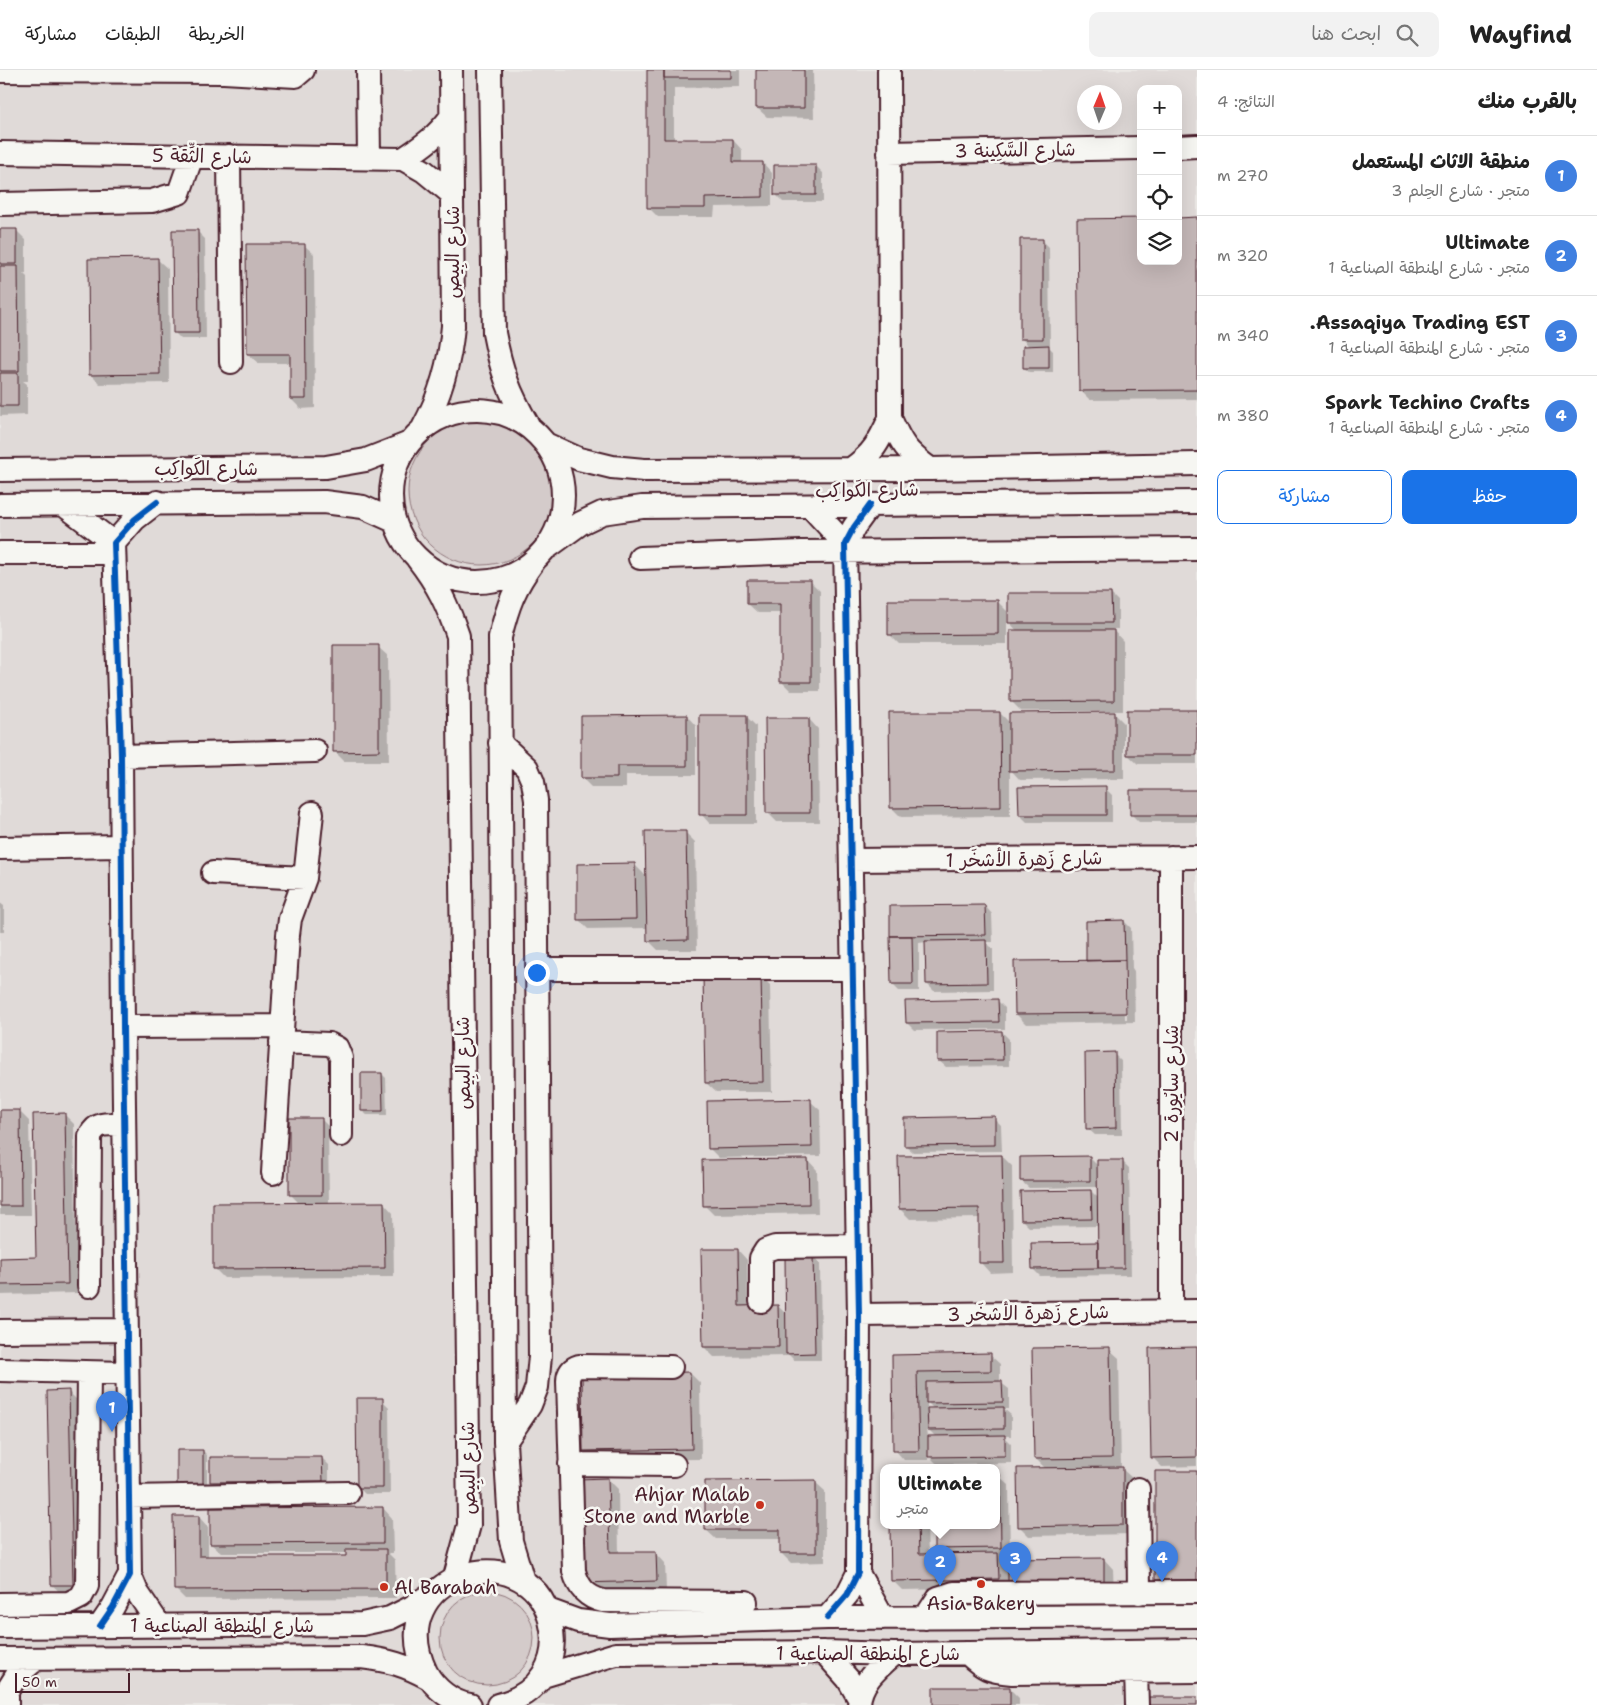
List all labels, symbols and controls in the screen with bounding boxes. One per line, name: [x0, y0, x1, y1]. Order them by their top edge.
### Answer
search box: [1089, 12, 1439, 57]
text: Wayfind: [1469, 19, 1572, 51]
text: ابحث هنا: [1311, 21, 1381, 46]
icon: search: [1393, 21, 1421, 49]
text: مشاركة: [25, 22, 77, 46]
text: الطبقات: [105, 22, 161, 46]
text: الخريطة: [189, 22, 245, 46]
north arrow: [1077, 85, 1122, 130]
map controls: [1137, 85, 1182, 265]
button: +: [1137, 85, 1182, 130]
text: بالقرب منك: [1478, 87, 1577, 115]
text: النتائج: 4: [1217, 91, 1275, 112]
button: −: [1137, 130, 1182, 175]
street label: شارع السَّكِينة 3: [954, 136, 1076, 165]
street label: شارع الثِّقة 5: [152, 141, 252, 170]
text: منطقة الاثاث المستعمل: [1352, 149, 1530, 174]
text: 270 m: [1217, 165, 1268, 186]
text: 1: [1557, 165, 1565, 186]
button: locate: [1137, 175, 1182, 220]
text: متجر · شارع الحِلم 3: [1391, 180, 1530, 201]
street label: شارع البِيص: [440, 205, 468, 299]
button: layers: [1137, 220, 1182, 265]
text: Ultimate: [1445, 230, 1530, 255]
text: 320 m: [1217, 245, 1268, 266]
text: 2: [1555, 245, 1567, 266]
text: متجر · شارع المنطقة الصناعية 1: [1328, 257, 1530, 278]
text: Assaqiya Trading EST.: [1310, 310, 1530, 335]
text: 340 m: [1217, 325, 1269, 346]
text: 3: [1555, 325, 1567, 346]
text: متجر · شارع المنطقة الصناعية 1: [1328, 337, 1530, 358]
text: Spark Techino Crafts: [1325, 390, 1530, 415]
text: 380 m: [1217, 405, 1269, 426]
text: 4: [1555, 405, 1567, 426]
text: متجر · شارع المنطقة الصناعية 1: [1328, 417, 1530, 438]
street label: شارع الكَواكِب: [154, 456, 258, 482]
button: مشاركة: [1217, 470, 1392, 524]
button: حفظ: [1402, 470, 1577, 524]
street label: شارع الكَواكِب: [815, 477, 919, 504]
street label: شارع زَهرة الأشخَر 1: [945, 845, 1103, 874]
your location: [524, 960, 550, 986]
street label: شارع البِيص: [450, 1016, 480, 1110]
street label: شارع سايُورة 2: [1159, 1025, 1185, 1143]
street label: شارع زَهرة الأشخَر 3: [947, 1299, 1109, 1328]
pin: 1: [96, 1391, 128, 1432]
street label: شارع البِيص: [455, 1421, 485, 1515]
popup: [880, 1464, 1000, 1529]
text: Ultimate: [898, 1471, 982, 1496]
place label: Ahjar Malab Stone and Marble: [584, 1482, 750, 1529]
text: متجر: [898, 1498, 929, 1519]
marker: Ahjar Malab Stone and Marble: [754, 1499, 766, 1511]
pin: 4: [1146, 1541, 1178, 1582]
pin: 3: [999, 1542, 1031, 1583]
pin: 2: [924, 1545, 956, 1586]
place label: Al Barabah: [394, 1575, 497, 1600]
marker: Asia Bakery: [975, 1578, 987, 1590]
marker: Al Barabah: [378, 1581, 390, 1593]
place label: Asia Bakery: [927, 1591, 1035, 1616]
street label: شارع المنطقة الصناعية 1: [130, 1613, 314, 1639]
street label: شارع المنطقة الصناعية 1: [776, 1641, 960, 1667]
scale bar: [15, 1670, 130, 1693]
text: 50 m: [22, 1673, 57, 1691]

